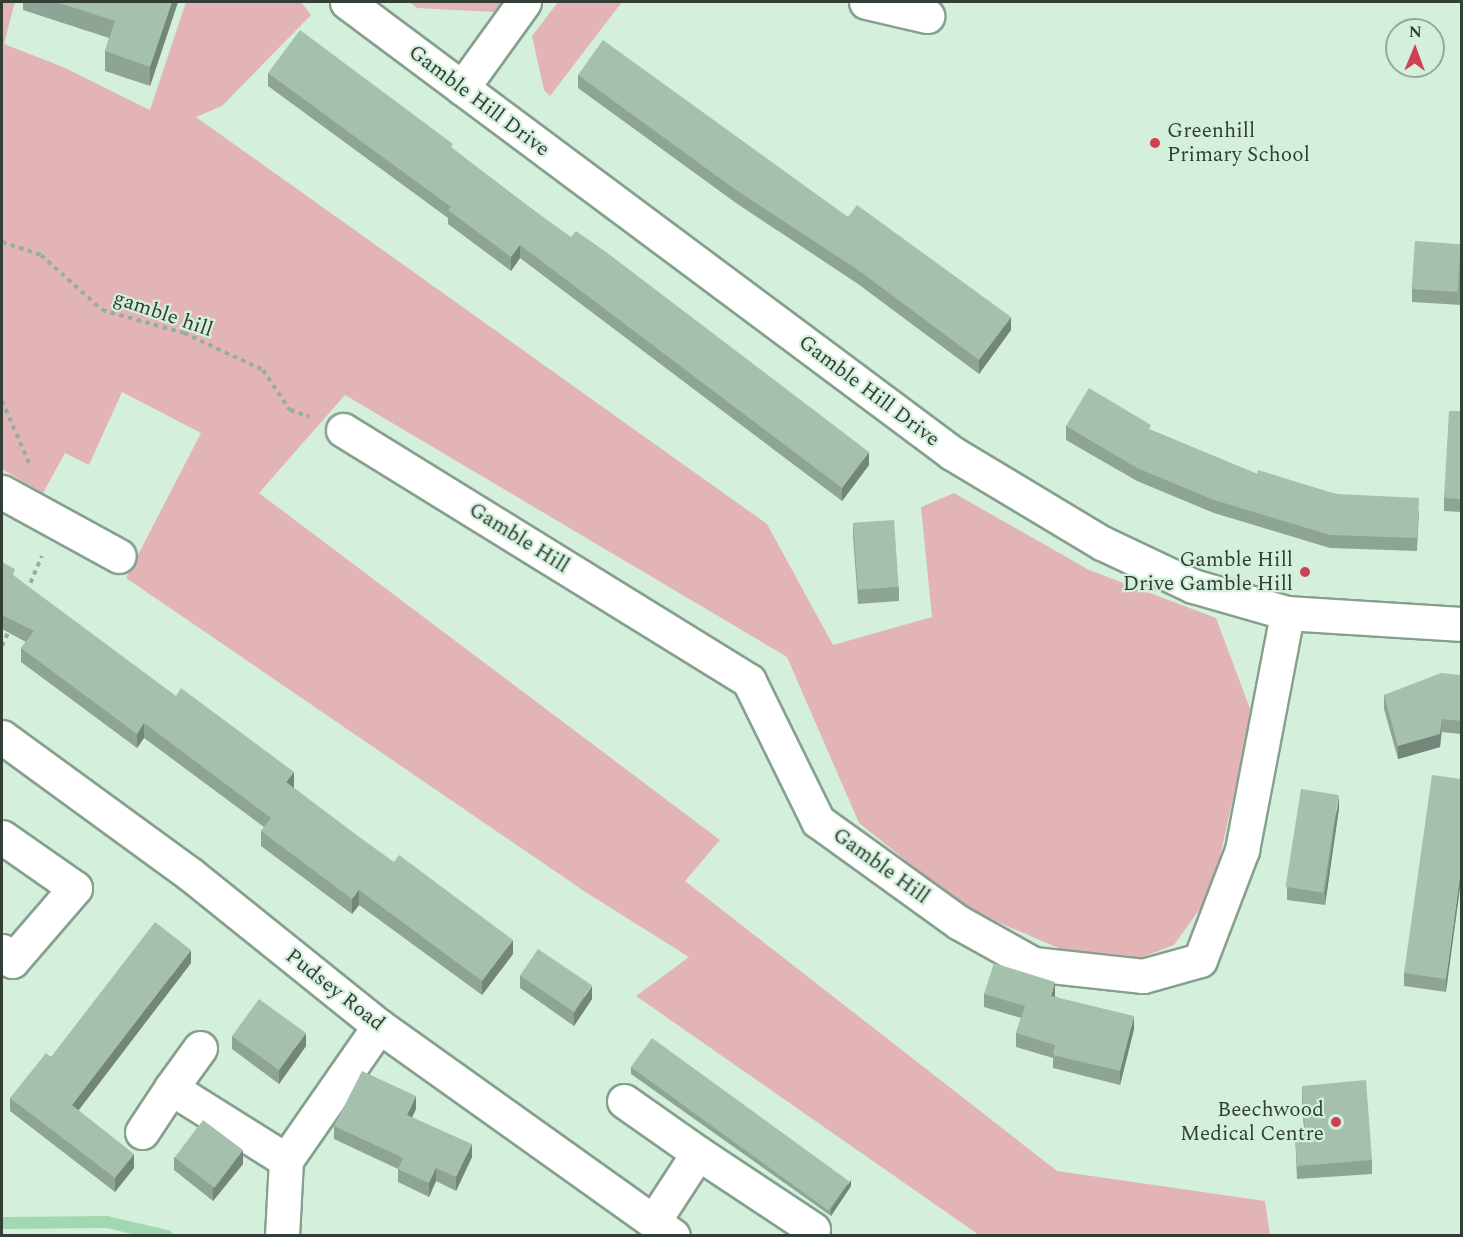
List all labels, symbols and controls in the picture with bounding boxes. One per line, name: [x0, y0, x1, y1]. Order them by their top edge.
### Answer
north arrow: [1385, 18, 1445, 78]
text: N: [1409, 20, 1422, 44]
street label: Gamble Hill Drive: [403, 40, 555, 162]
place label: Greenhill Primary School: [1167, 118, 1310, 168]
marker: Greenhill Primary School: [1148, 136, 1162, 150]
street label: gamble hill: [110, 285, 216, 343]
street label: Gamble Hill Drive: [793, 330, 945, 452]
street label: Gamble Hill: [464, 497, 574, 579]
place label: Gamble Hill Drive Gamble Hill: [1123, 547, 1293, 597]
marker: Gamble Hill Drive Gamble Hill: [1298, 565, 1312, 579]
street label: Gamble Hill: [828, 822, 934, 910]
street label: Pudsey Road: [280, 943, 390, 1037]
place label: Beechwood Medical Centre: [1180, 1097, 1324, 1147]
marker: Beechwood Medical Centre: [1329, 1115, 1343, 1129]

